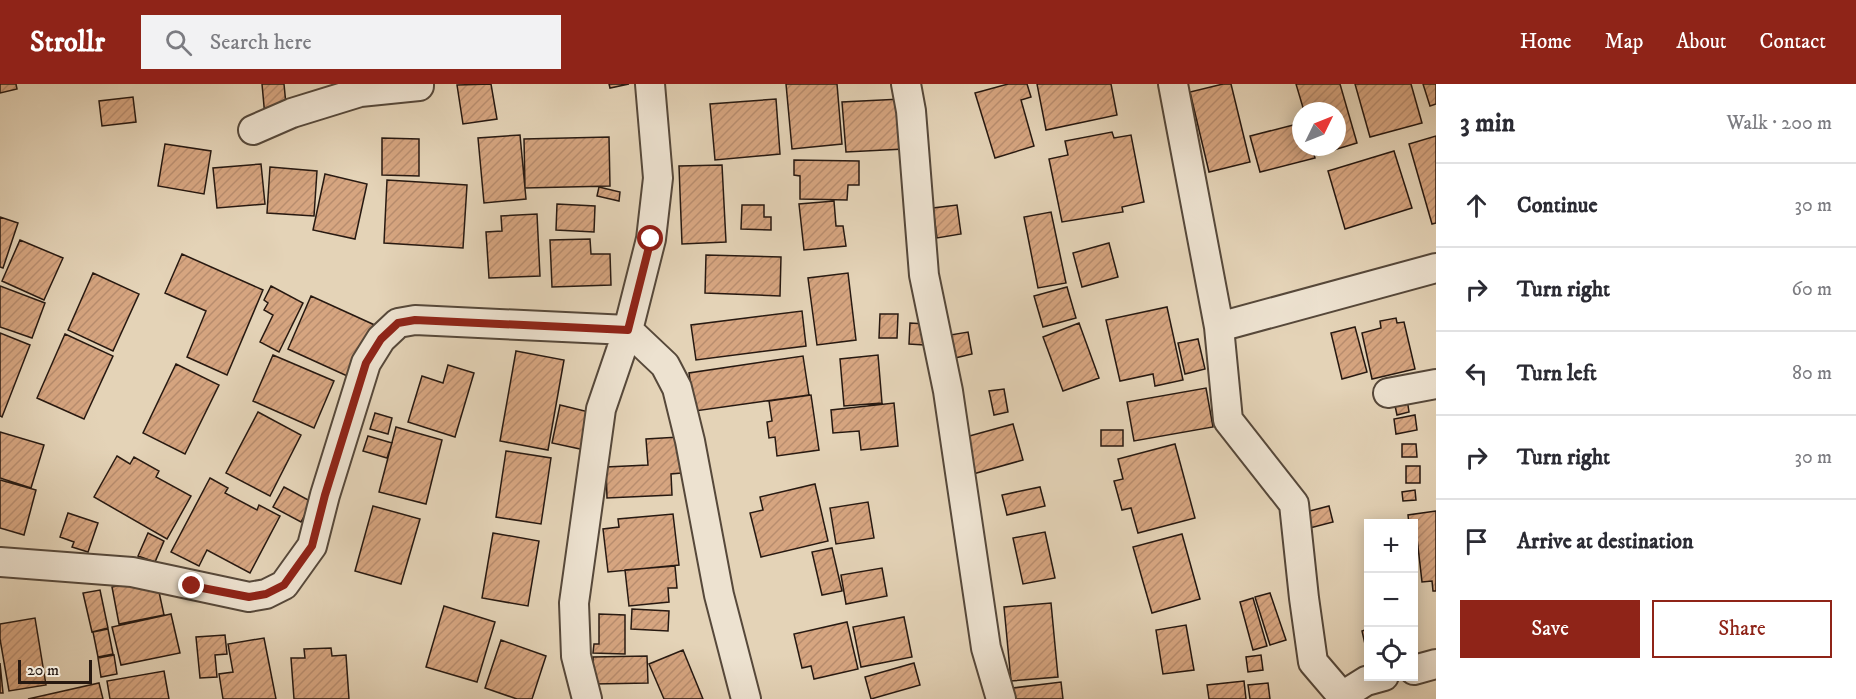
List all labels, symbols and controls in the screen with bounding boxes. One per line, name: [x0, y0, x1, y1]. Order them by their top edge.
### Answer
search box: [141, 15, 561, 69]
text: Strollr: [30, 25, 105, 60]
icon: search: [162, 26, 195, 59]
text: Search here: [210, 29, 312, 56]
text: Home: [1520, 29, 1572, 55]
text: Map: [1605, 29, 1643, 55]
text: About: [1676, 29, 1727, 55]
text: Contact: [1760, 29, 1826, 55]
north arrow: [1292, 102, 1346, 156]
text: 3 min: [1460, 107, 1515, 140]
text: Walk · 200 m: [1726, 111, 1832, 136]
icon: ahead: [1460, 189, 1493, 222]
text: Continue: [1517, 192, 1598, 219]
text: 30 m: [1794, 193, 1832, 218]
route start: [637, 225, 663, 251]
icon: right: [1460, 273, 1493, 306]
text: Turn right: [1517, 276, 1610, 303]
text: 60 m: [1792, 277, 1832, 302]
icon: left: [1460, 357, 1493, 390]
text: Turn left: [1517, 360, 1597, 387]
text: 80 m: [1792, 361, 1832, 386]
icon: right: [1460, 441, 1493, 474]
text: Turn right: [1517, 444, 1610, 471]
text: 30 m: [1794, 445, 1832, 470]
map controls: [1364, 519, 1418, 681]
button: +: [1364, 519, 1418, 573]
icon: arrive: [1460, 525, 1493, 558]
text: Arrive at destination: [1517, 528, 1694, 555]
route end: [178, 572, 204, 598]
button: −: [1364, 573, 1418, 627]
button: Save: [1460, 600, 1640, 658]
button: Share: [1652, 600, 1832, 658]
button: locate: [1364, 627, 1418, 681]
scale bar: [18, 657, 92, 684]
text: 20 m: [27, 660, 59, 680]

